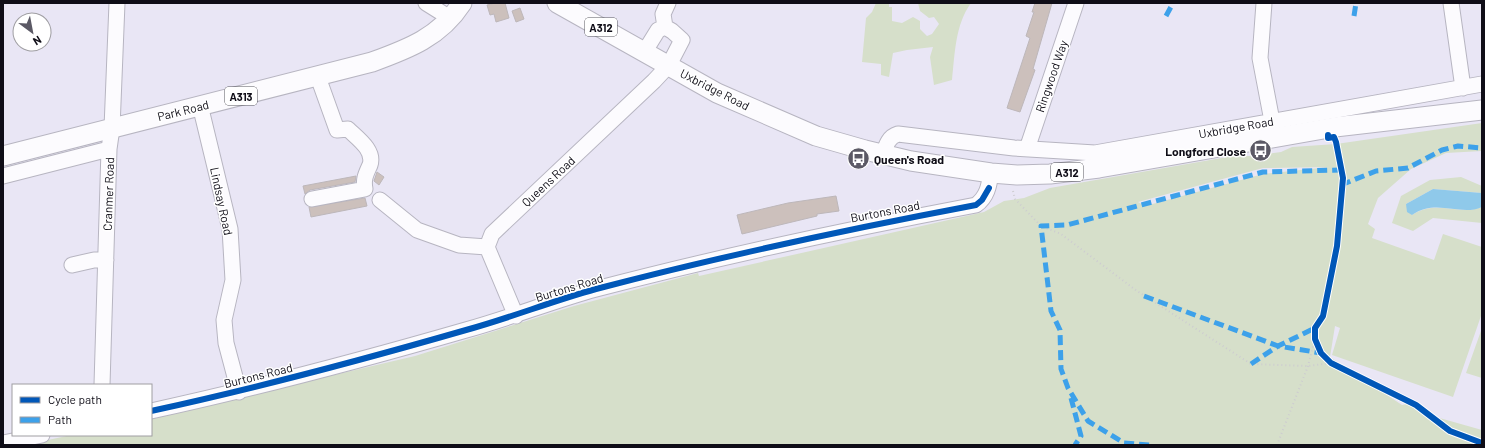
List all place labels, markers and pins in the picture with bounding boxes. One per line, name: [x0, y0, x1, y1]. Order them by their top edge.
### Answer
bus stop icon: Longford Close: [1248, 138, 1274, 164]
place label: Longford Close: [1165, 144, 1246, 158]
bus stop icon: Queen's Road: [845, 146, 871, 172]
place label: Queen's Road: [874, 152, 944, 166]

